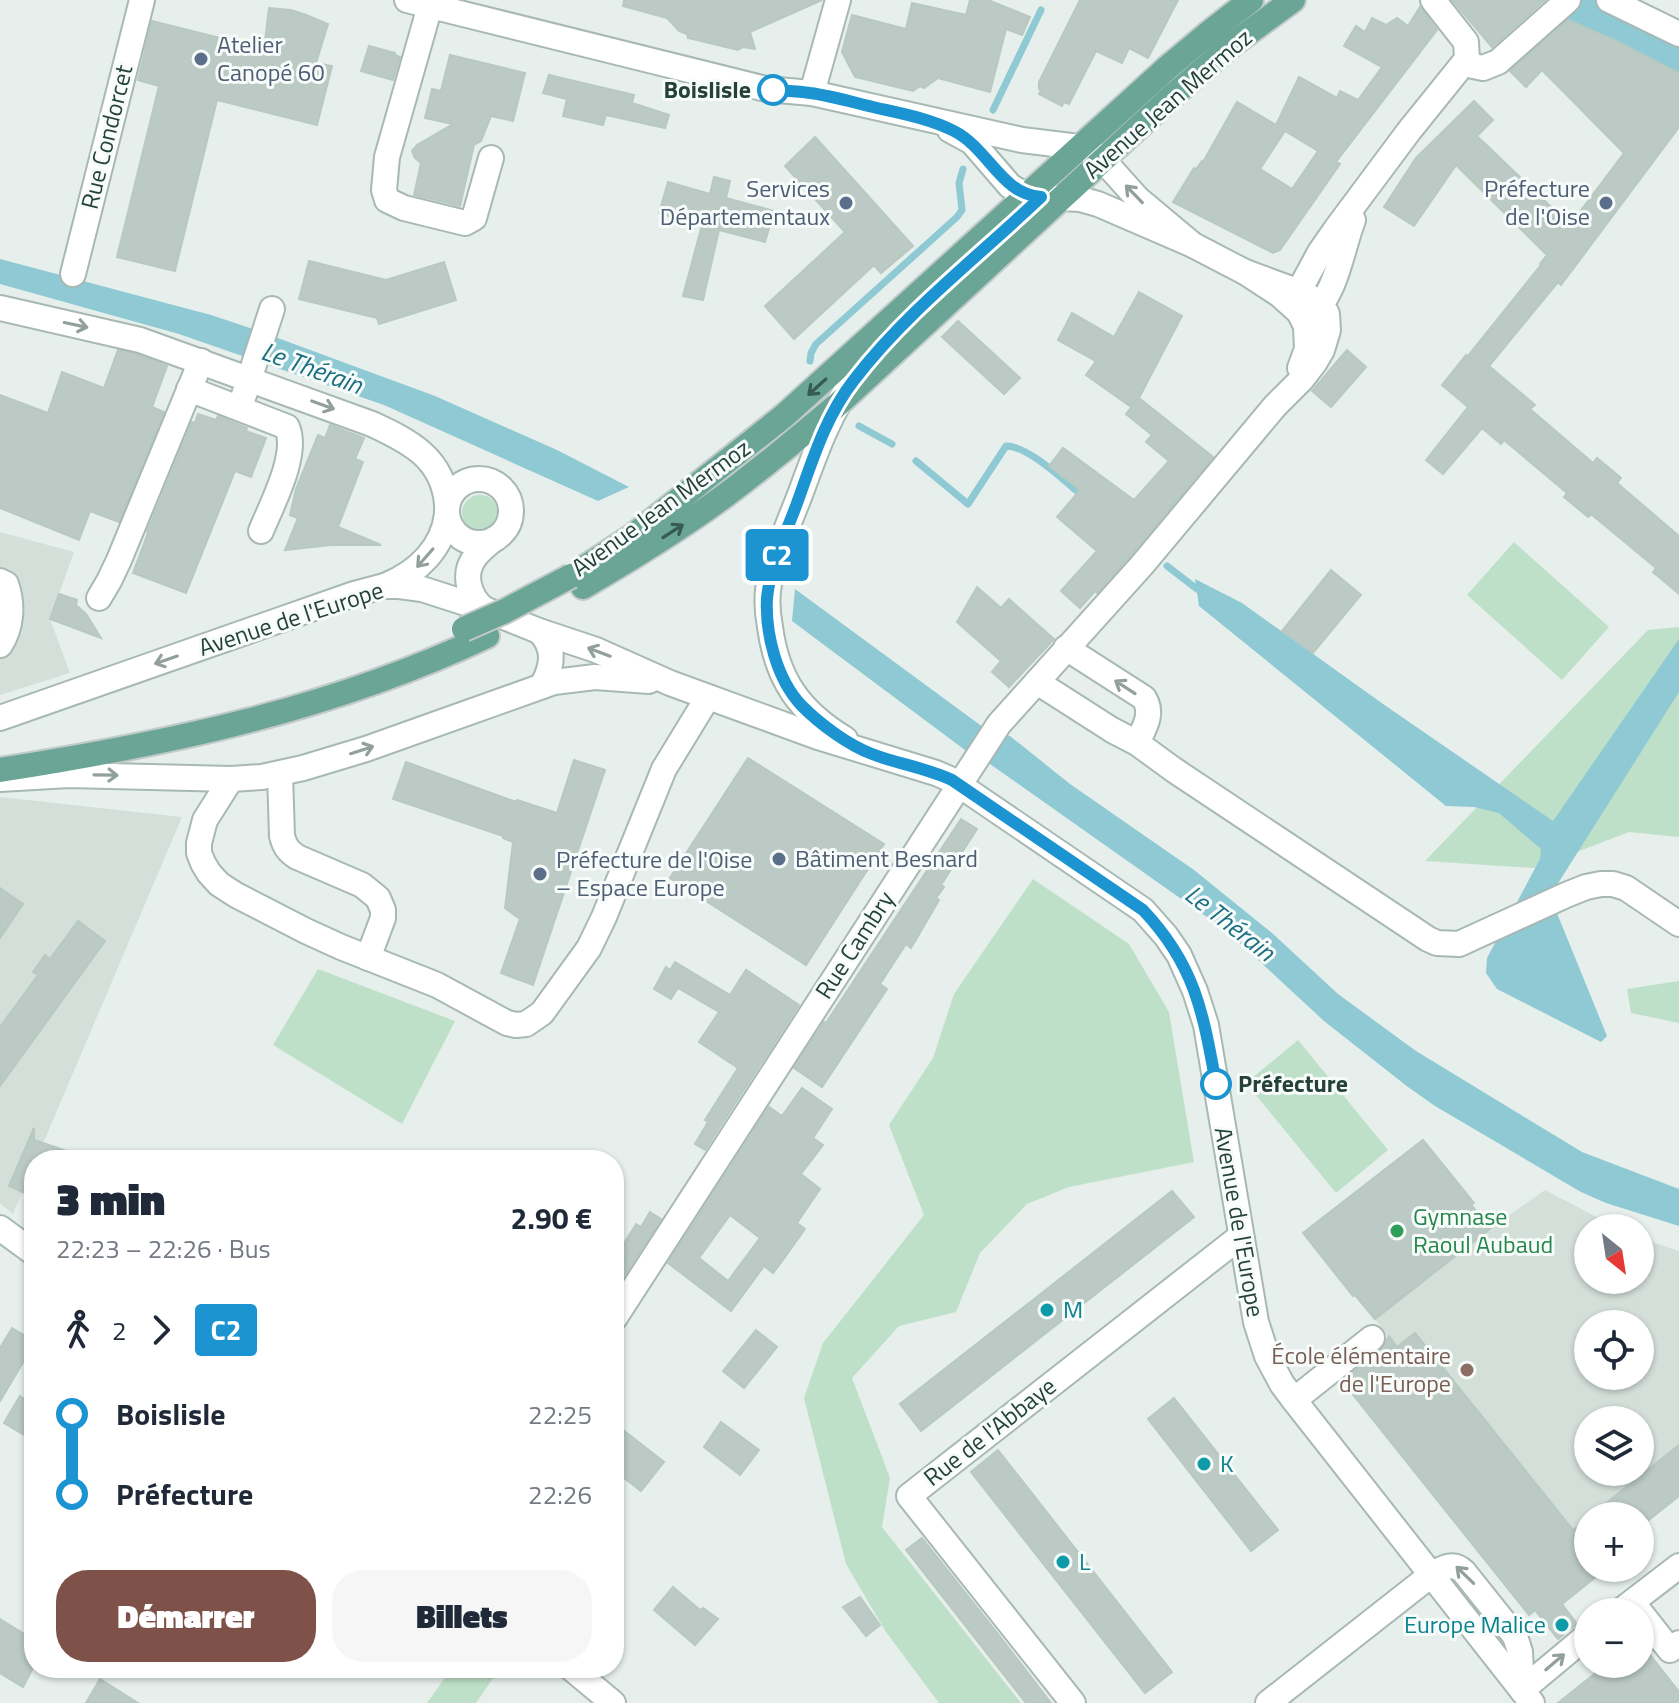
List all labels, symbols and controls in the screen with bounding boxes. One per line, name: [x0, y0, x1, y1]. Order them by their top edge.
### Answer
street label: Avenue Jean Mermoz: [1075, 20, 1260, 187]
place label: Atelier Canopé 60: [217, 26, 325, 90]
marker: Atelier Canopé 60: [192, 50, 210, 68]
street label: Rue Condorcet: [71, 60, 141, 213]
place label: Boislisle: [663, 71, 751, 107]
marker: Boislisle: [758, 75, 788, 105]
place label: Services Départementaux: [660, 170, 830, 234]
place label: Préfecture de l'Oise: [1484, 170, 1590, 234]
one-way arrow: [1125, 185, 1144, 204]
marker: Services Départementaux: [837, 194, 855, 212]
marker: Préfecture de l'Oise: [1597, 194, 1615, 212]
one-way arrow: [63, 318, 88, 333]
water label: Le Thérain: [256, 331, 369, 404]
one-way arrow: [807, 378, 827, 397]
one-way arrow: [310, 399, 335, 414]
street label: Avenue Jean Mermoz: [563, 430, 757, 585]
one-way arrow: [662, 523, 684, 540]
line badge: C2: [741, 529, 813, 581]
text: C2: [762, 533, 792, 576]
one-way arrow: [416, 547, 434, 568]
street label: Avenue de l'Europe: [194, 571, 388, 665]
one-way arrow: [587, 644, 612, 658]
one-way arrow: [154, 653, 179, 668]
one-way arrow: [1115, 678, 1137, 695]
one-way arrow: [349, 742, 374, 757]
one-way arrow: [92, 767, 119, 783]
place label: Bâtiment Besnard: [795, 840, 978, 876]
place label: Préfecture de l'Oise – Espace Europe: [556, 841, 752, 905]
marker: Bâtiment Besnard: [770, 850, 788, 868]
marker: Préfecture de l'Oise – Espace Europe: [531, 865, 549, 883]
water label: Le Thérain: [1177, 875, 1285, 971]
street label: Rue Cambry: [806, 883, 903, 1006]
place label: Préfecture: [1238, 1065, 1348, 1101]
marker: Préfecture: [1201, 1069, 1231, 1099]
street label: Avenue de l'Europe: [1206, 1124, 1274, 1320]
text: 3 min: [56, 1165, 165, 1232]
text: 2.90 €: [511, 1195, 592, 1241]
place label: Gymnase Raoul Aubaud: [1413, 1198, 1553, 1262]
north arrow: [1574, 1214, 1654, 1294]
map controls: [1574, 1214, 1654, 1678]
marker: Gymnase Raoul Aubaud: [1388, 1222, 1406, 1240]
text: 22:23 – 22:26 · Bus: [56, 1229, 271, 1268]
place label: M: [1063, 1291, 1083, 1327]
marker: M: [1038, 1301, 1056, 1319]
icon: walk: [56, 1308, 100, 1352]
icon: forward: [139, 1308, 183, 1352]
text: C2: [211, 1308, 241, 1351]
button: locate: [1574, 1310, 1654, 1390]
text: 2: [112, 1311, 127, 1350]
place label: École élémentaire de l'Europe: [1271, 1337, 1451, 1401]
marker: École élémentaire de l'Europe: [1458, 1361, 1476, 1379]
street label: Rue de l'Abbaye: [915, 1368, 1063, 1494]
text: Boislisle: [116, 1391, 226, 1437]
text: 22:25: [528, 1395, 592, 1434]
button: layers: [1574, 1406, 1654, 1486]
place label: K: [1220, 1445, 1234, 1481]
marker: K: [1195, 1455, 1213, 1473]
text: Préfecture: [116, 1471, 253, 1517]
text: 22:26: [528, 1475, 592, 1514]
button: +: [1574, 1502, 1654, 1582]
place label: L: [1079, 1543, 1091, 1579]
marker: L: [1054, 1553, 1072, 1571]
one-way arrow: [1455, 1566, 1476, 1585]
button: Démarrer: [56, 1570, 316, 1662]
button: Billets: [332, 1570, 592, 1662]
button: −: [1574, 1598, 1654, 1678]
place label: Europe Malice: [1404, 1606, 1546, 1642]
marker: Europe Malice: [1553, 1616, 1571, 1634]
one-way arrow: [1544, 1653, 1564, 1671]

